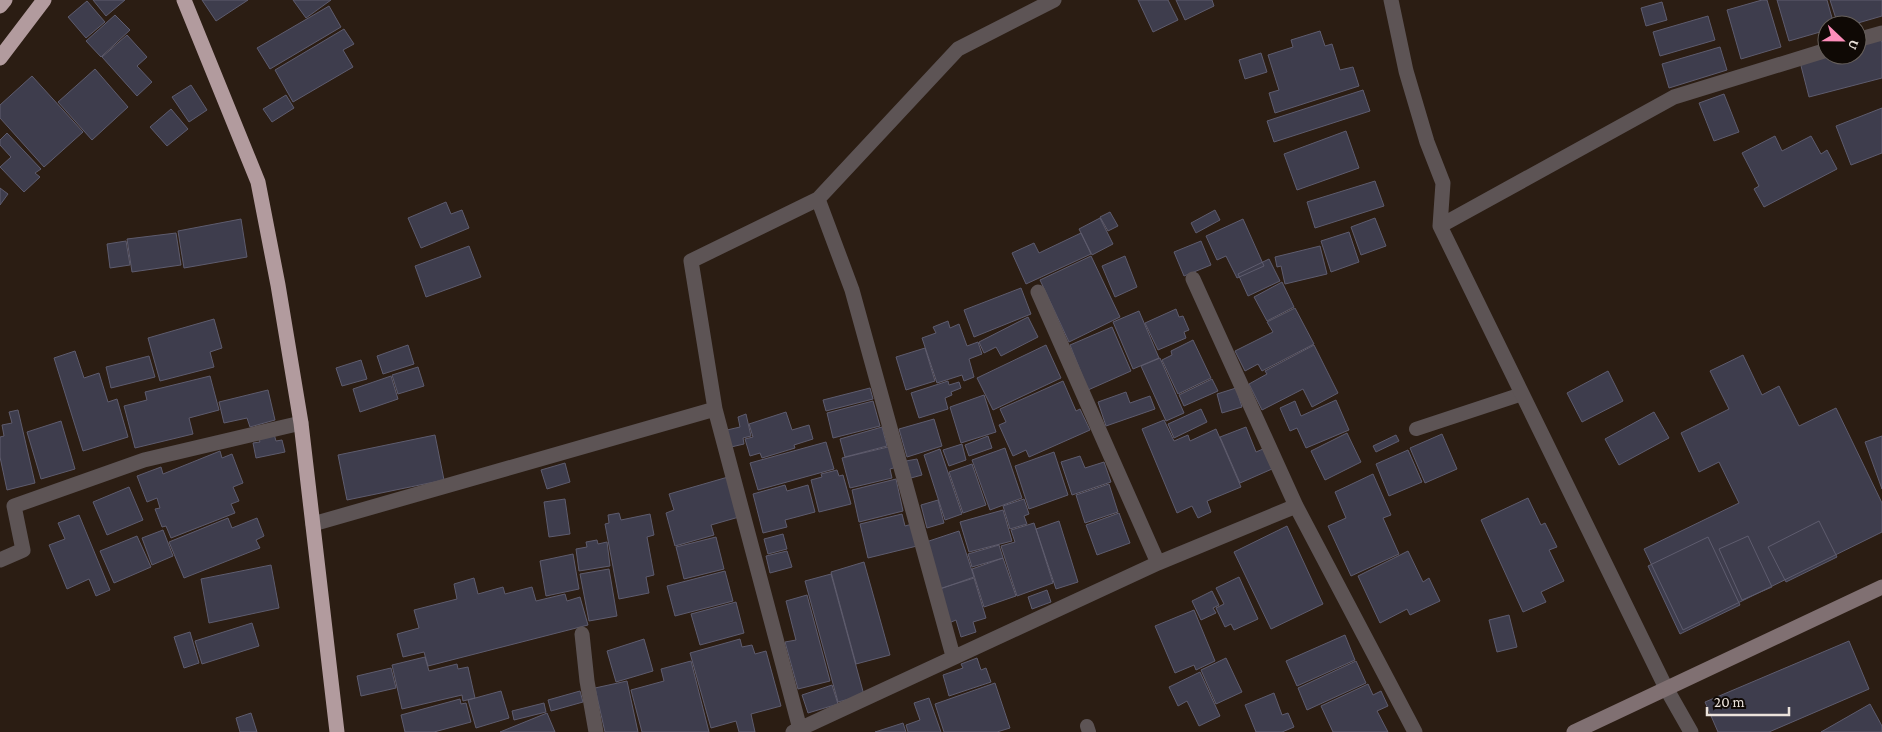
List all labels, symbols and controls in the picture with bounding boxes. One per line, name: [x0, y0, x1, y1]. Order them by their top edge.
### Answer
north arrow: [1817, 15, 1867, 65]
text: U: [1845, 37, 1863, 53]
scale bar: [1707, 684, 1790, 716]
text: 20 m: [1714, 694, 1745, 710]

